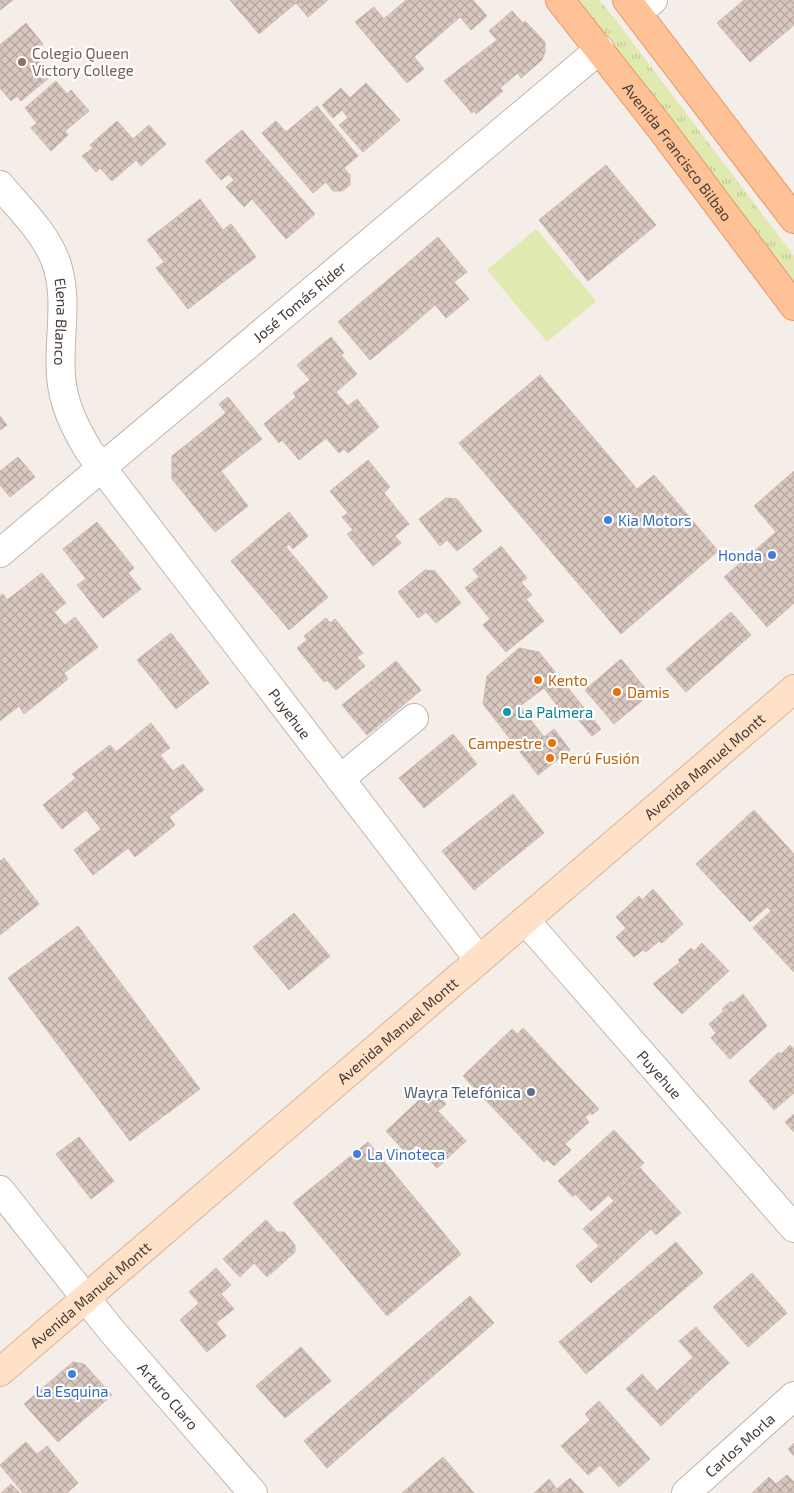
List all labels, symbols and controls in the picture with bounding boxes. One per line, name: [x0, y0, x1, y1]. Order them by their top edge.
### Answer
place label: Colegio Queen Victory College: [32, 44, 134, 79]
marker: Colegio Queen Victory College: [16, 56, 28, 68]
street label: Avenida Francisco Bilbao: [619, 79, 736, 224]
street label: José Tomás Rider: [249, 257, 350, 346]
street label: Elena Blanco: [51, 276, 72, 365]
place label: Kia Motors: [618, 511, 692, 529]
marker: Kia Motors: [602, 514, 614, 526]
place label: Honda: [718, 546, 762, 564]
marker: Honda: [766, 549, 778, 561]
place label: Kento: [548, 671, 588, 689]
marker: Kento: [532, 674, 544, 686]
place label: Damis: [627, 683, 670, 701]
street label: Puyehue: [265, 685, 315, 742]
marker: Damis: [611, 686, 623, 698]
place label: La Palmera: [517, 703, 593, 721]
marker: La Palmera: [501, 706, 513, 718]
street label: Avenida Manuel Montt: [640, 709, 769, 823]
place label: Campestre: [468, 734, 542, 752]
marker: Campestre: [546, 737, 558, 749]
place label: Perú Fusión: [560, 749, 640, 767]
marker: Perú Fusión: [544, 752, 556, 764]
street label: Avenida Manuel Montt: [333, 973, 462, 1087]
street label: Puyehue: [634, 1046, 686, 1102]
place label: Wayra Telefónica: [404, 1083, 521, 1101]
marker: Wayra Telefónica: [525, 1086, 537, 1098]
place label: La Vinoteca: [367, 1145, 445, 1163]
marker: La Vinoteca: [351, 1148, 363, 1160]
street label: Avenida Manuel Montt: [26, 1237, 155, 1351]
street label: Arturo Claro: [134, 1359, 202, 1433]
marker: La Esquina: [66, 1368, 78, 1380]
place label: La Esquina: [35, 1382, 109, 1400]
street label: Carlos Morla: [701, 1409, 778, 1481]

